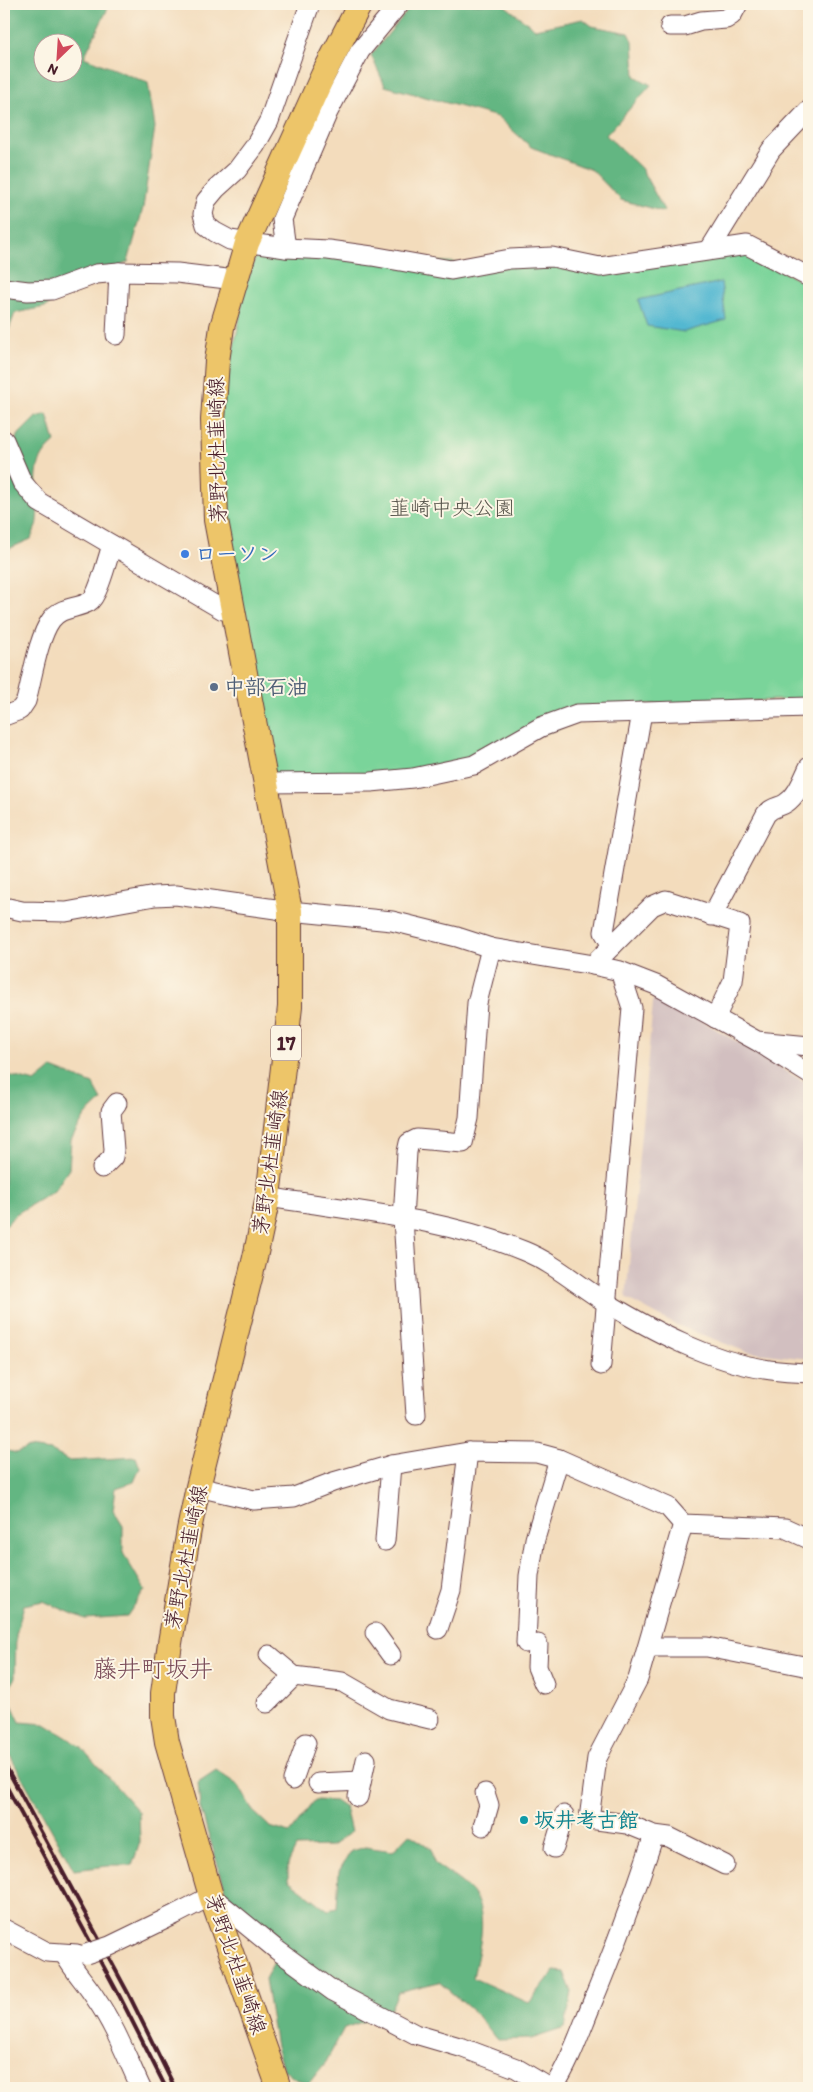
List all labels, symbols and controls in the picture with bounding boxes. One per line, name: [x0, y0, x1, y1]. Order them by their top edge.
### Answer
north arrow: [32, 32, 82, 82]
text: N: [45, 60, 61, 79]
street label: 茅野北杜韮崎線: [203, 376, 230, 524]
park label: 韮崎中央公園: [389, 495, 515, 520]
place label: ローソン: [195, 541, 279, 566]
marker: ローソン: [179, 548, 191, 560]
place label: 中部石油: [224, 674, 308, 699]
marker: 中部石油: [208, 681, 220, 693]
road number: 17: [271, 1026, 301, 1060]
street label: 茅野北杜韮崎線: [247, 1087, 292, 1236]
street label: 茅野北杜韮崎線: [159, 1482, 212, 1631]
district label: 藤井町坂井: [93, 1654, 213, 1683]
place label: 坂井考古館: [534, 1807, 639, 1832]
marker: 坂井考古館: [518, 1814, 530, 1826]
street label: 茅野北杜韮崎線: [201, 1890, 272, 2037]

